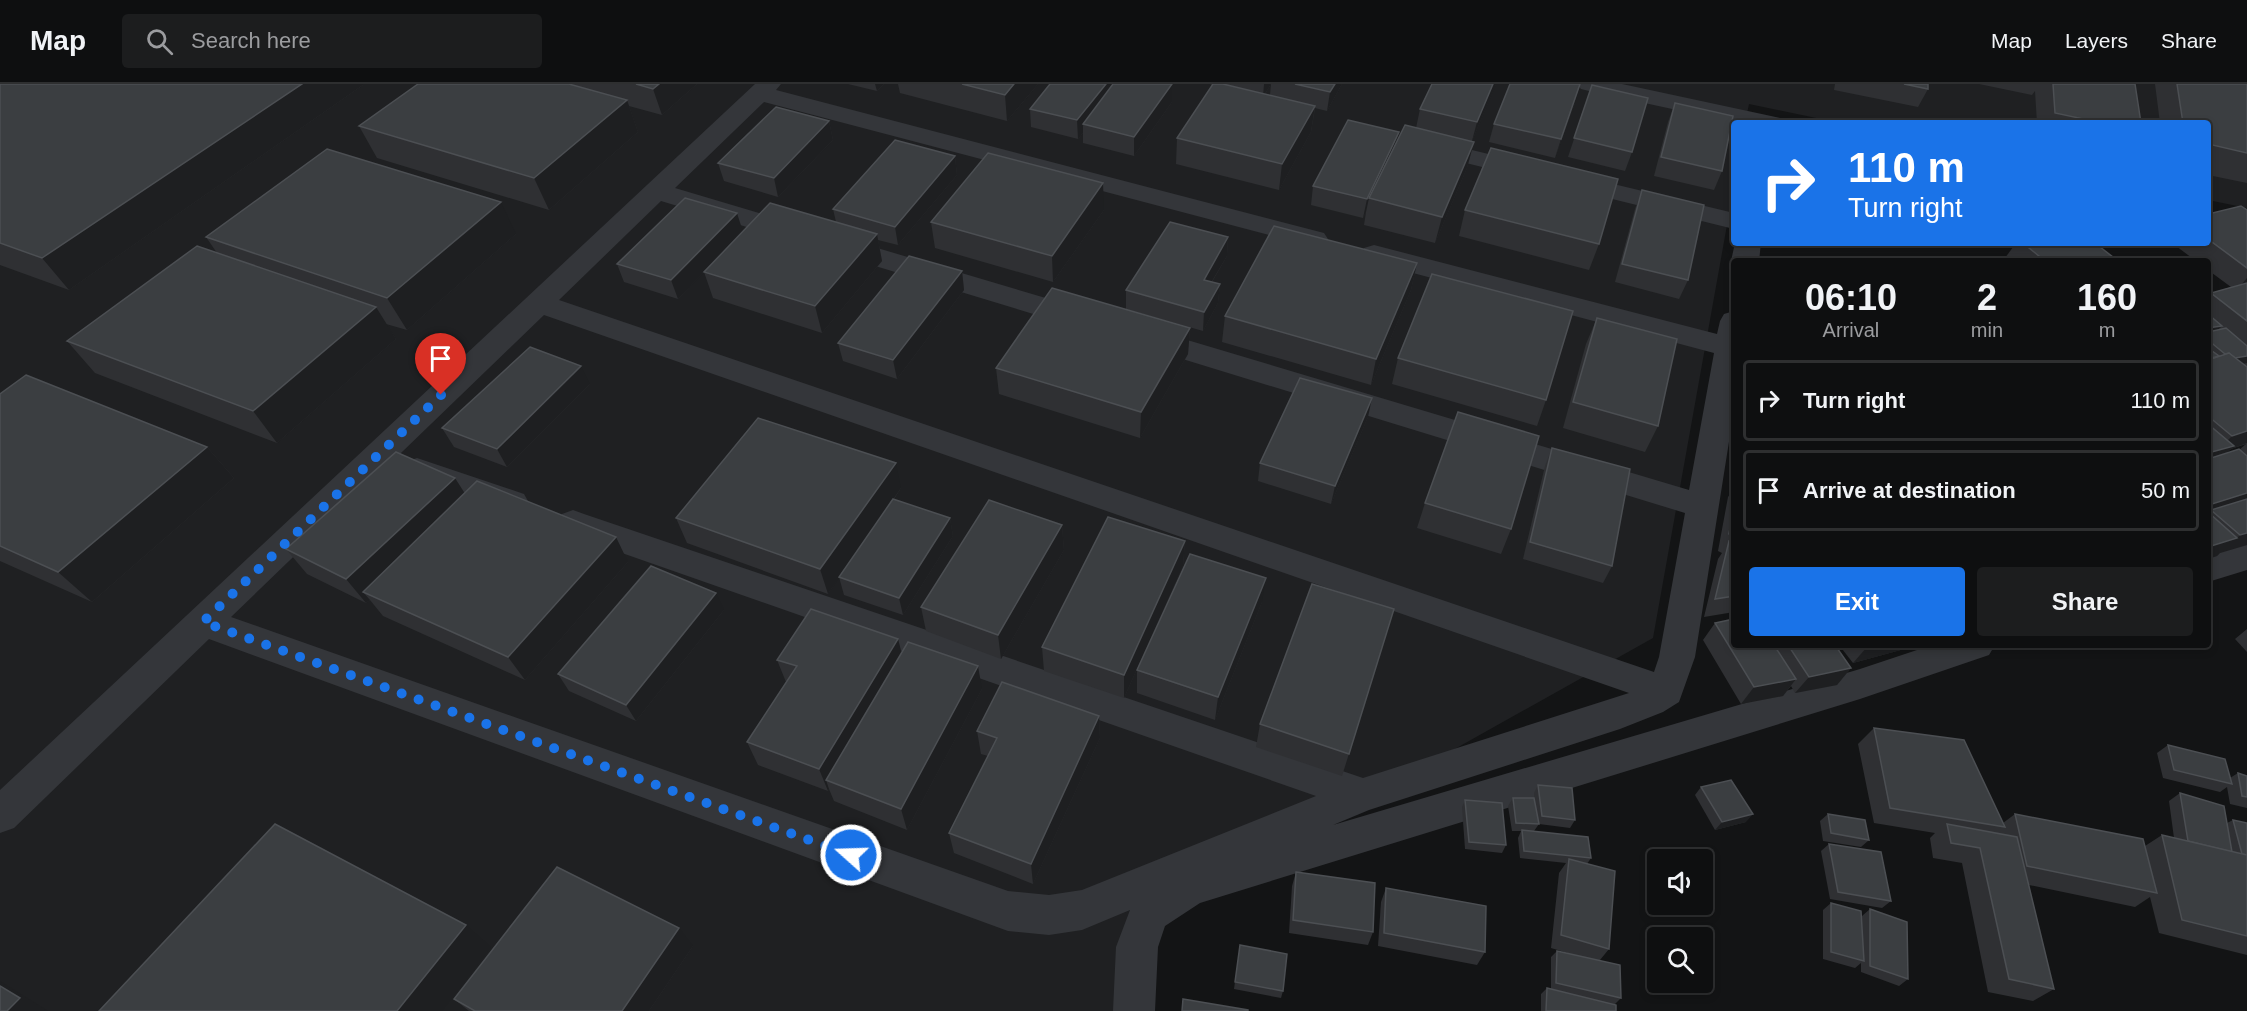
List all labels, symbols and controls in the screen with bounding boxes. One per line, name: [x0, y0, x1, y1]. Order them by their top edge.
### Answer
search box: [122, 14, 542, 68]
text: Map: [30, 25, 86, 56]
icon: search: [143, 25, 176, 58]
text: Search here: [191, 28, 311, 53]
text: Map: [1991, 29, 2032, 52]
text: Layers: [2065, 29, 2128, 52]
text: Share: [2161, 29, 2217, 52]
icon: right: [1749, 144, 1827, 222]
text: 110 m: [1848, 144, 1965, 191]
text: Turn right: [1848, 193, 1963, 223]
text: 06:10: [1805, 277, 1897, 318]
text: 2: [1977, 277, 1997, 318]
text: 160: [2077, 277, 2137, 318]
text: Arrival: [1823, 319, 1879, 341]
text: min: [1971, 319, 2003, 341]
text: m: [2099, 319, 2115, 341]
pin: [415, 333, 466, 395]
icon: arrive: [424, 342, 457, 375]
icon: right: [1752, 384, 1785, 417]
text: Turn right: [1803, 388, 1905, 413]
text: 110 m: [2130, 388, 2190, 413]
icon: arrive: [1752, 474, 1785, 507]
text: Arrive at destination: [1803, 478, 2016, 503]
text: 50 m: [2141, 478, 2190, 503]
button: Exit: [1749, 567, 1965, 636]
button: Share: [1977, 567, 2193, 636]
position arrow: [819, 823, 883, 887]
map controls: [1647, 849, 1713, 993]
button: sound: [1647, 849, 1713, 915]
button: search: [1647, 927, 1713, 993]

